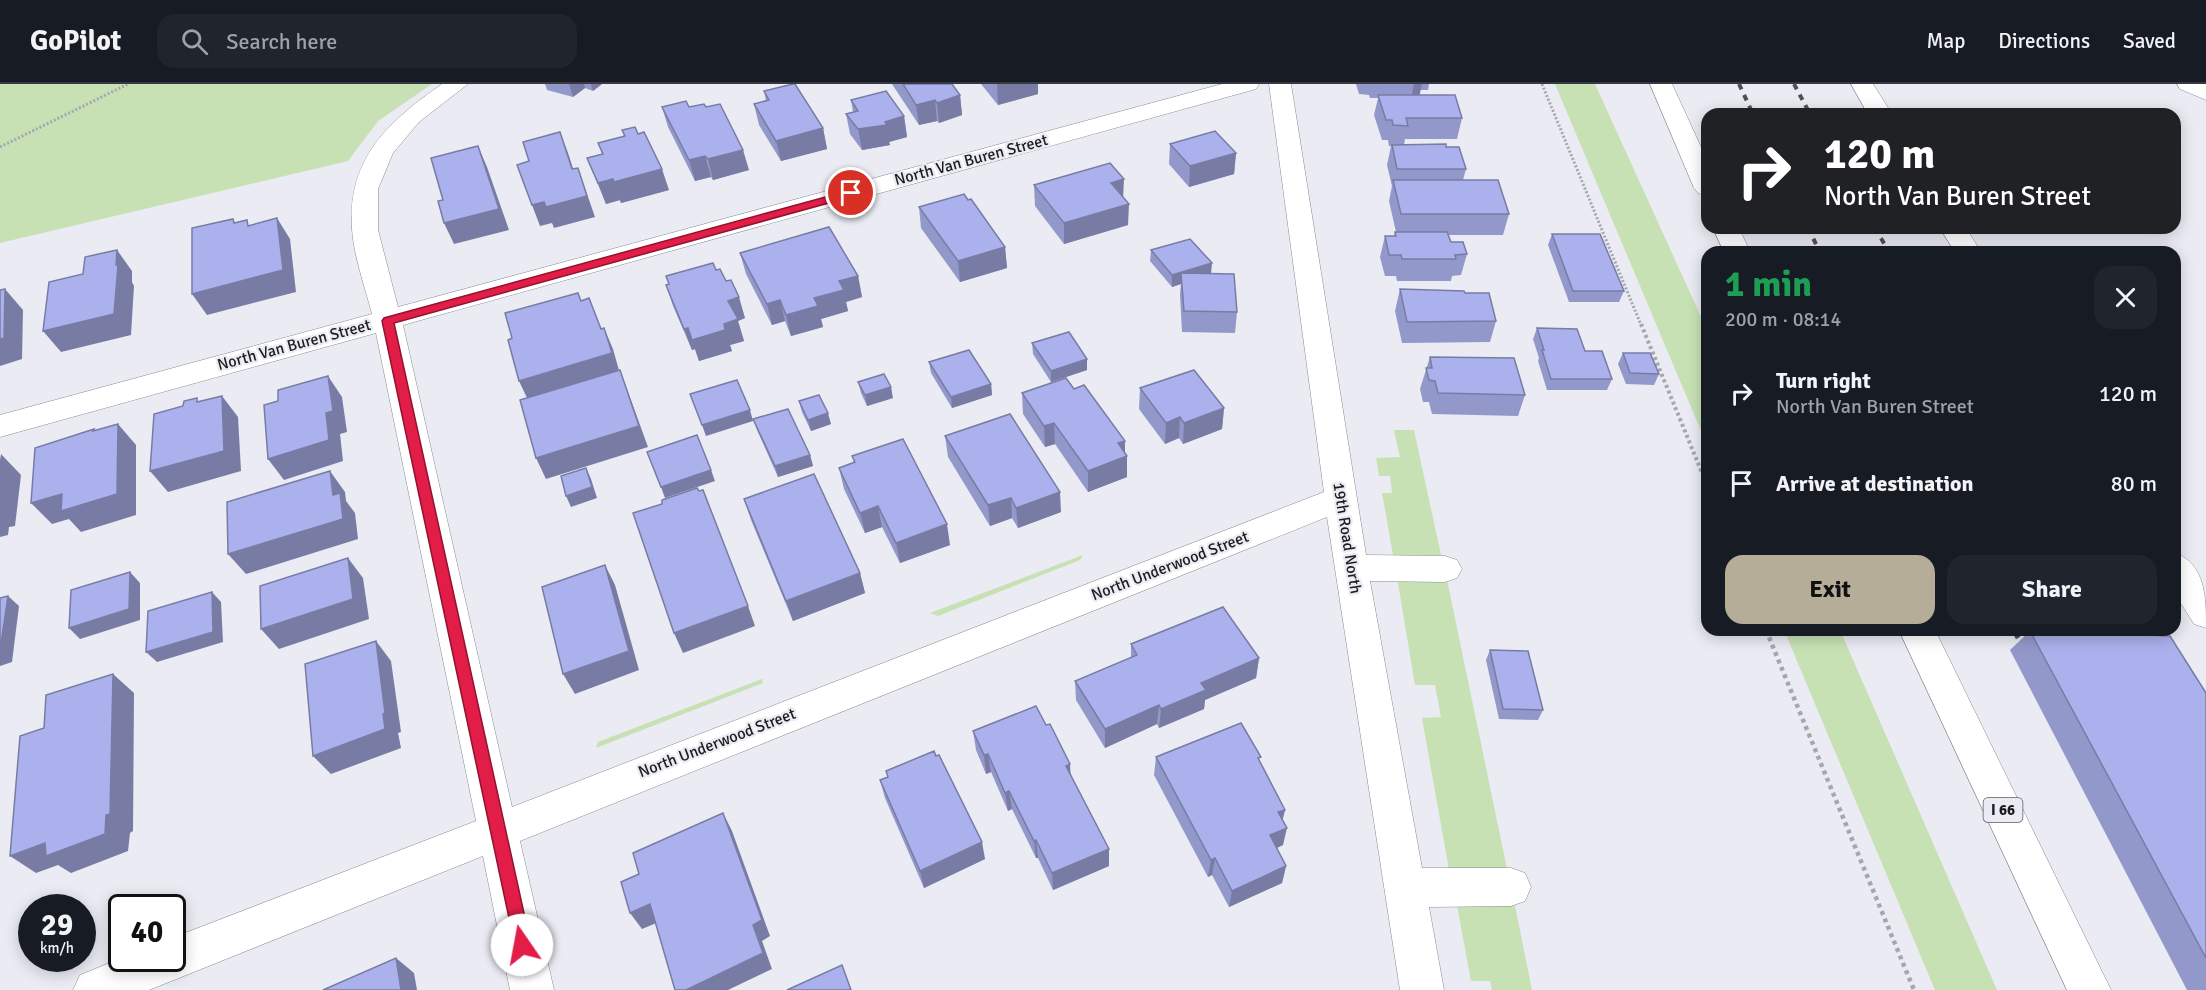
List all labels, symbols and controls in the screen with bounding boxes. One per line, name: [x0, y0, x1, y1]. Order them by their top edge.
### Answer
search box: [157, 14, 577, 68]
text: GoPilot: [30, 24, 121, 58]
icon: search: [178, 25, 211, 58]
text: Search here: [226, 28, 337, 55]
text: Map: [1927, 28, 1965, 54]
text: Directions: [1998, 28, 2090, 54]
text: Saved: [2123, 28, 2176, 54]
text: 120 m: [1824, 129, 1935, 180]
street label: North Van Buren Street: [892, 130, 1050, 190]
icon: right: [1725, 132, 1803, 210]
pin: [825, 167, 876, 218]
icon: arrive: [834, 176, 867, 209]
text: North Van Buren Street: [1824, 180, 2091, 213]
text: 1 min: [1725, 262, 1812, 307]
button: close: [2094, 266, 2157, 329]
text: 200 m · 08:14: [1725, 307, 1841, 332]
street label: North Van Buren Street: [215, 315, 373, 375]
text: Turn right: [1776, 367, 1871, 394]
icon: right: [1725, 377, 1758, 410]
text: 120 m: [2099, 380, 2157, 407]
text: North Van Buren Street: [1776, 394, 1974, 419]
icon: arrive: [1725, 467, 1758, 500]
text: Arrive at destination: [1776, 470, 1973, 497]
text: 80 m: [2111, 470, 2157, 497]
street label: 19th Road North: [1328, 481, 1366, 595]
street label: North Underwood Street: [1088, 527, 1252, 605]
button: Exit: [1725, 555, 1935, 624]
button: Share: [1947, 555, 2157, 624]
street label: North Underwood Street: [635, 704, 799, 782]
road number: I 66: [1984, 798, 2022, 822]
speed limit sign: 40: [108, 894, 186, 972]
text: 29: [41, 907, 73, 944]
position arrow: [490, 913, 554, 977]
text: km/h: [40, 939, 74, 957]

